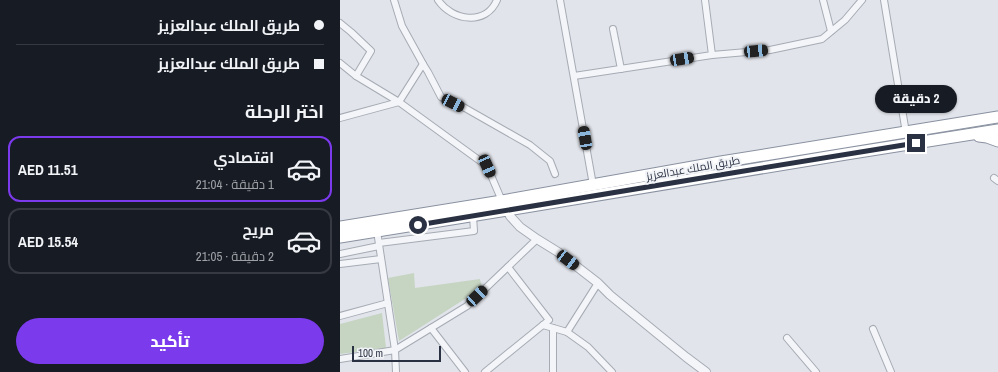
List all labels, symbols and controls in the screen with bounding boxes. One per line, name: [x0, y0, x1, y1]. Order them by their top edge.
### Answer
text: طريق الملك عبدالعزيز: [158, 15, 300, 36]
car: [744, 44, 768, 58]
car: [669, 51, 695, 67]
text: طريق الملك عبدالعزيز: [158, 53, 300, 74]
callout: 2 دقيقة: [875, 85, 957, 113]
text: 2 دقيقة: [893, 90, 939, 107]
car: [440, 92, 466, 114]
text: اختر الرحلة: [245, 99, 324, 124]
car: [577, 125, 593, 151]
route end: [907, 134, 925, 152]
text: اقتصادي: [214, 147, 274, 168]
icon: car: [286, 151, 322, 187]
car: [477, 153, 497, 179]
street label: طريق الملك عبدالعزيز: [644, 153, 741, 183]
text: AED 11.51: [18, 159, 78, 180]
text: 1 دقيقة · 21:04: [196, 176, 274, 193]
route start: [409, 216, 427, 234]
text: مريح: [242, 219, 274, 240]
icon: car: [286, 223, 322, 259]
text: AED 15.54: [18, 231, 78, 252]
text: 2 دقيقة · 21:05: [196, 248, 274, 265]
car: [555, 248, 581, 272]
car: [464, 283, 490, 309]
button: تأكيد: [16, 318, 324, 364]
scale bar: [352, 344, 441, 363]
text: 100 m: [358, 346, 383, 360]

